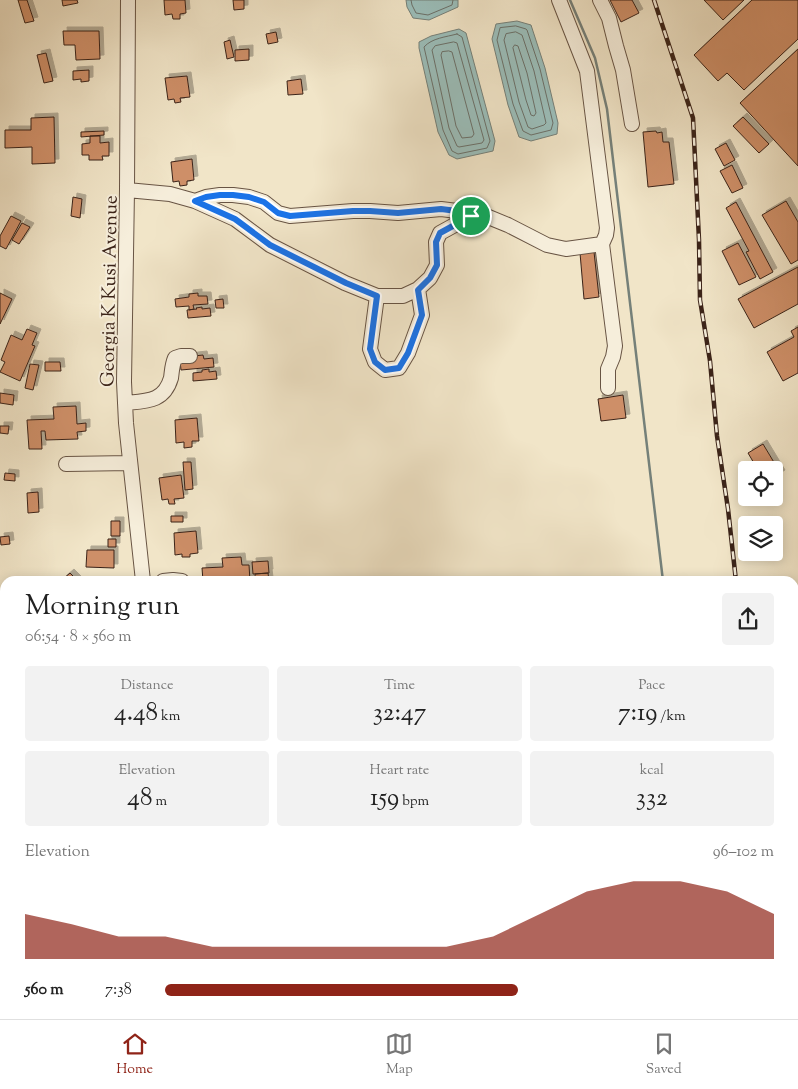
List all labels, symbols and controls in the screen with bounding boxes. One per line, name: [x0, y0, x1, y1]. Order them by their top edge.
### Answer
street label: Georgia K Kusi Avenue: [95, 195, 126, 387]
pin: [450, 195, 492, 237]
icon: arrive: [457, 202, 485, 230]
map controls: [738, 461, 783, 561]
button: locate: [738, 461, 783, 506]
button: layers: [738, 516, 783, 561]
text: Morning run: [25, 587, 180, 627]
button: share: [722, 593, 774, 645]
text: 06:54 · 8 × 560 m: [25, 626, 132, 649]
text: Distance: [121, 676, 174, 696]
text: Time: [384, 676, 415, 696]
text: Pace: [638, 676, 665, 696]
text: 4.48: [114, 696, 158, 732]
text: 32:47: [373, 696, 426, 732]
text: 7:19: [618, 696, 657, 732]
text: km: [158, 707, 180, 727]
text: /km: [657, 707, 686, 727]
text: Elevation: [119, 761, 176, 781]
text: Heart rate: [370, 761, 429, 781]
text: kcal: [640, 761, 664, 781]
text: 48: [127, 781, 152, 817]
text: 159: [370, 781, 399, 817]
text: 332: [636, 781, 668, 817]
text: m: [152, 792, 167, 812]
text: bpm: [399, 792, 429, 812]
text: Elevation: [25, 841, 90, 864]
text: 96–102 m: [713, 841, 774, 864]
text: 560 m: [25, 979, 64, 1002]
text: 7:38: [105, 979, 132, 1002]
tab: Home: [116, 1030, 153, 1080]
tab: Map: [385, 1030, 413, 1080]
tab: Saved: [646, 1030, 682, 1080]

